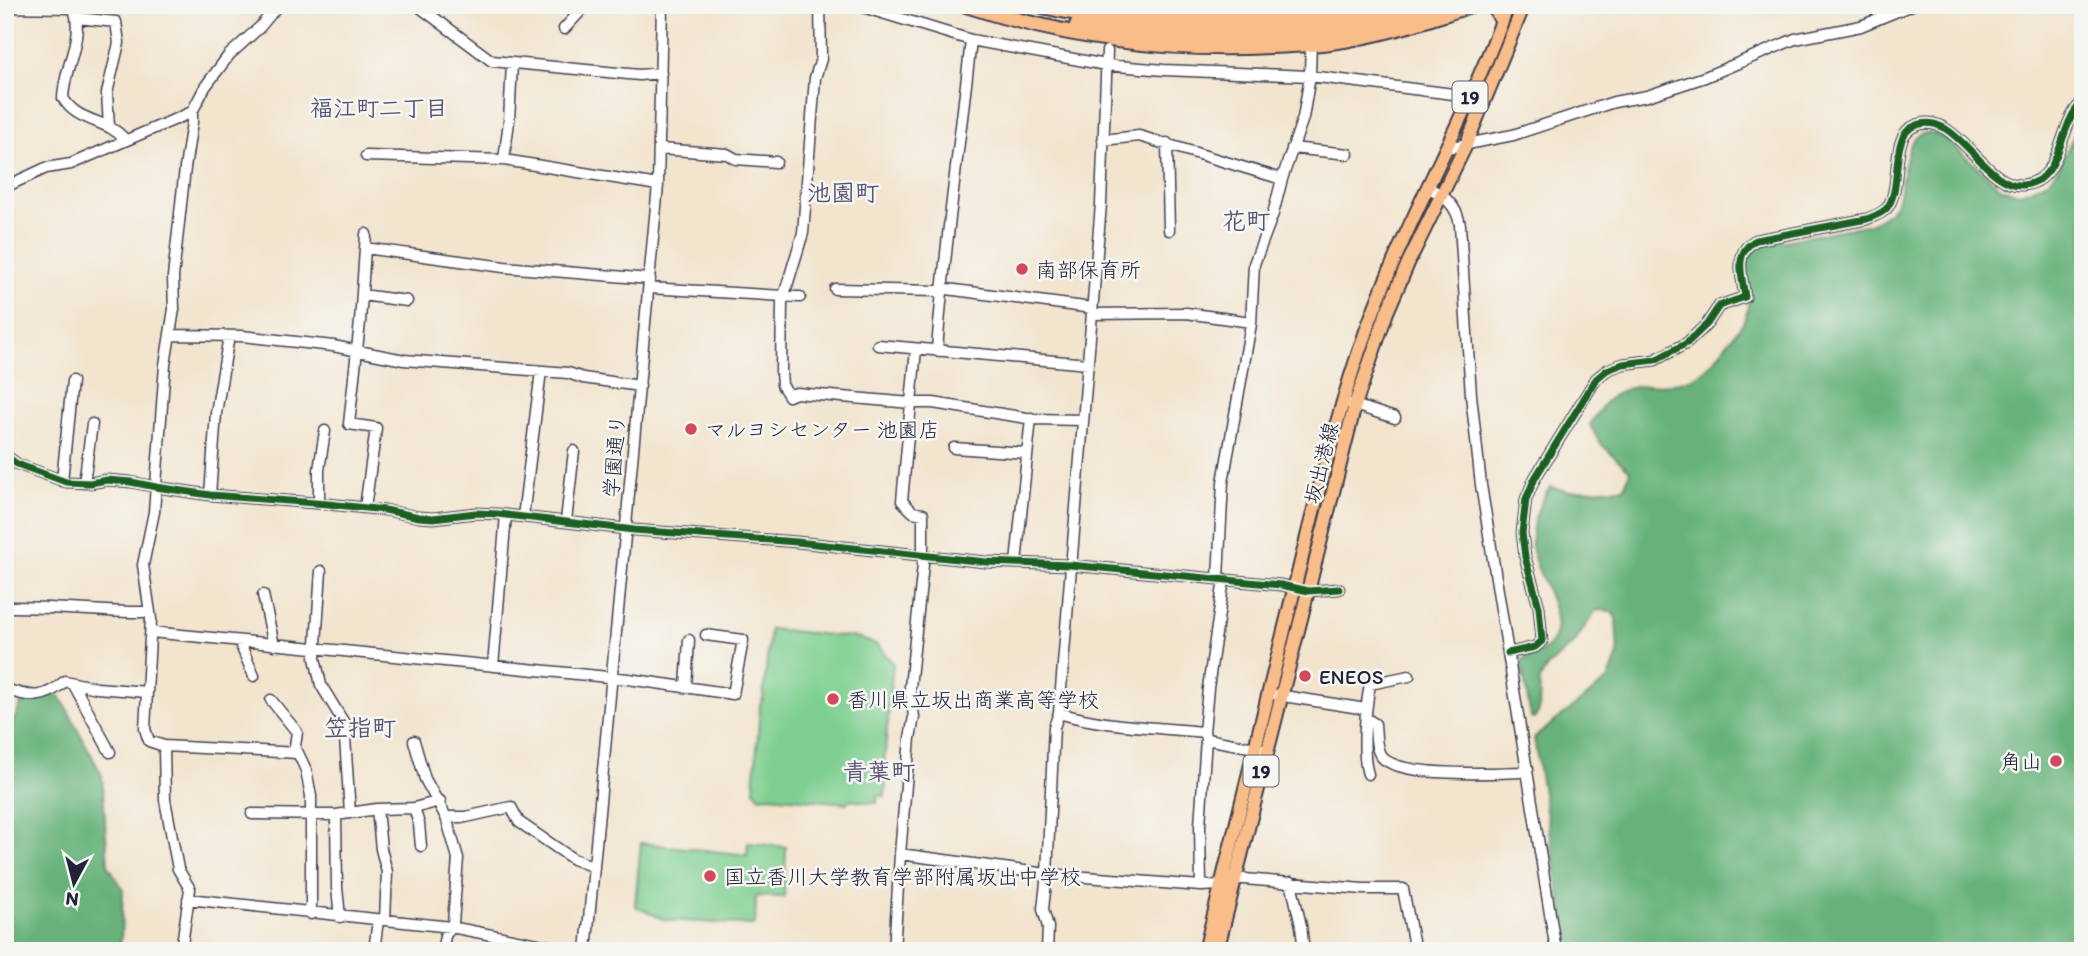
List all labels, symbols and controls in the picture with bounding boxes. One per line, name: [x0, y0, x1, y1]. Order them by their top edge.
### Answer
road number: 19: [1452, 82, 1488, 113]
district label: 福江町二丁目: [310, 94, 448, 122]
district label: 池園町: [807, 178, 879, 207]
district label: 花町: [1222, 206, 1270, 235]
place label: 南部保育所: [1036, 257, 1141, 282]
marker: 南部保育所: [1014, 261, 1030, 277]
street label: 学園通り: [598, 413, 630, 499]
place label: マルヨシセンター 池園店: [705, 417, 939, 442]
street label: 坂出港線: [1299, 419, 1343, 507]
marker: マルヨシセンター 池園店: [683, 421, 699, 437]
place label: ENEOS: [1319, 664, 1384, 689]
marker: ENEOS: [1297, 668, 1313, 684]
place label: 香川県立坂出商業高等学校: [847, 687, 1099, 712]
marker: 香川県立坂出商業高等学校: [825, 691, 841, 707]
district label: 笠指町: [324, 713, 396, 742]
place label: 角山: [2000, 749, 2042, 774]
marker: 角山: [2048, 753, 2064, 769]
road number: 19: [1244, 756, 1278, 786]
district label: 青葉町: [843, 757, 915, 786]
north arrow: [38, 848, 108, 918]
place label: 国立香川大学教育学部附属坂出中学校: [724, 864, 1081, 889]
marker: 国立香川大学教育学部附属坂出中学校: [702, 868, 718, 884]
text: N: [64, 887, 80, 912]

